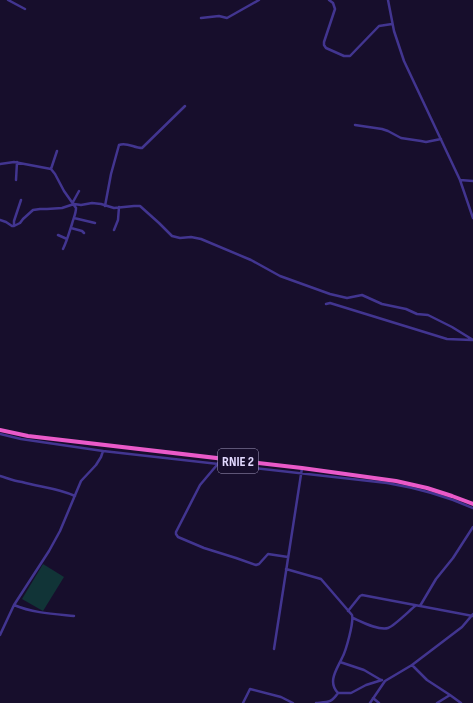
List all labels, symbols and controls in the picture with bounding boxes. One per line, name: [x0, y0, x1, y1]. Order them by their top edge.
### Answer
road number: RNIE 2: [218, 449, 258, 473]

